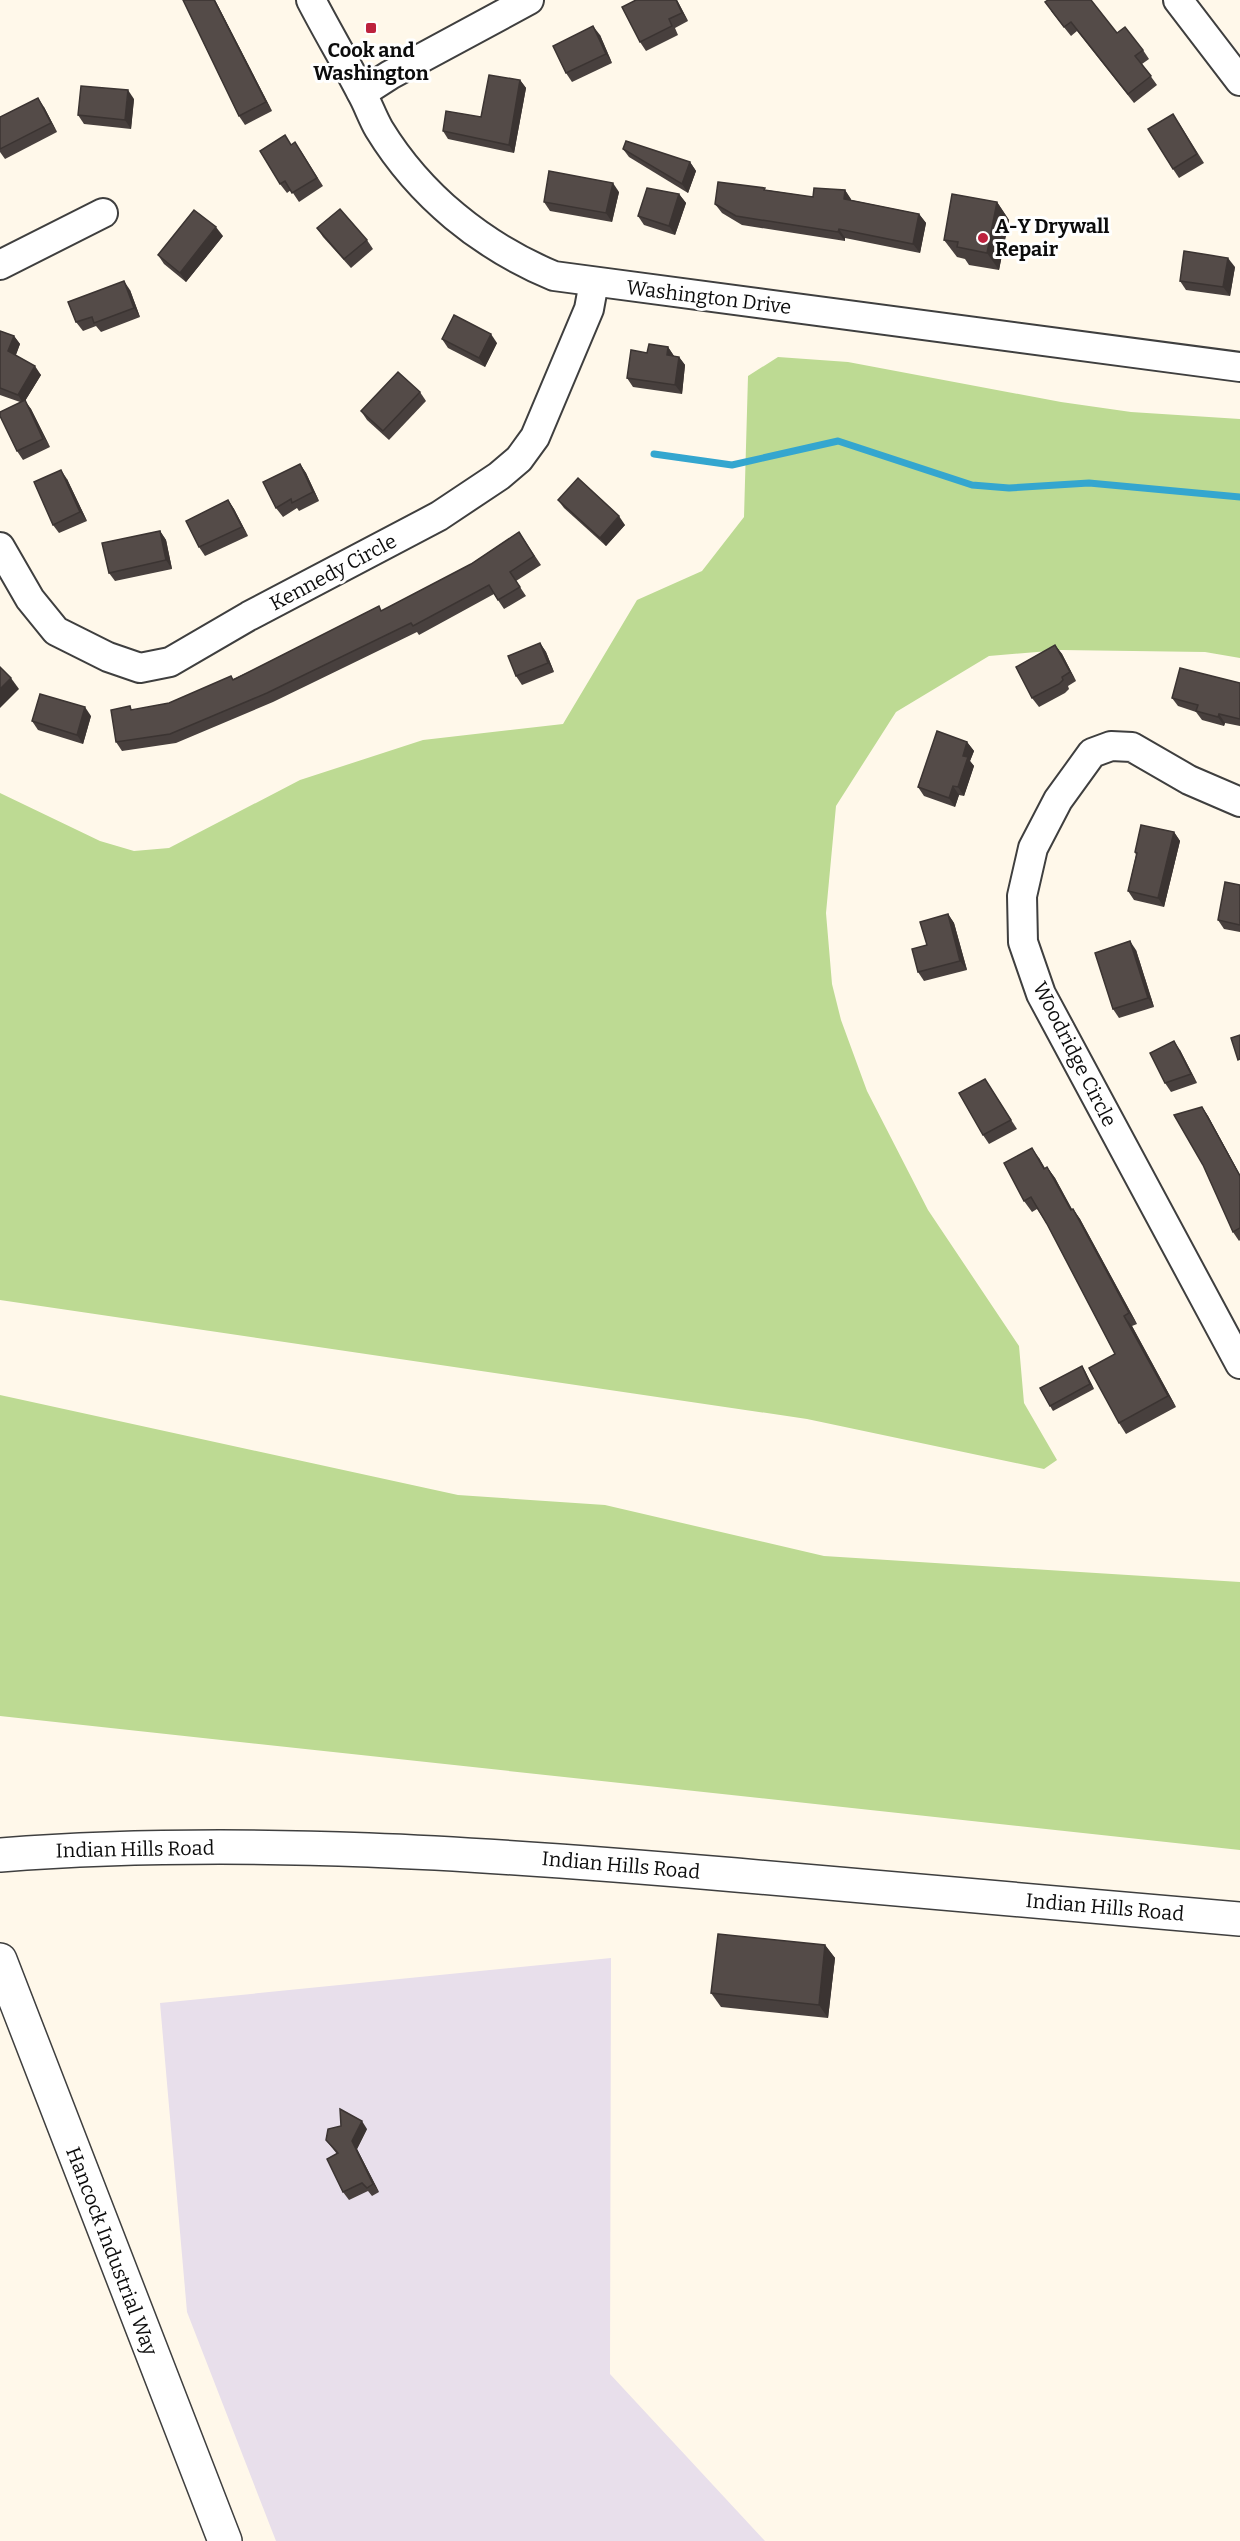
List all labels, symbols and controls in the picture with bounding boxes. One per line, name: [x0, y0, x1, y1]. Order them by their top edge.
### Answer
marker: Cook and Washington: [364, 21, 378, 35]
place label: Cook and Washington: [313, 38, 429, 85]
place label: A-Y Drywall Repair: [995, 214, 1109, 261]
marker: A-Y Drywall Repair: [976, 231, 990, 245]
street label: Washington Drive: [625, 275, 793, 319]
street label: Kennedy Circle: [266, 529, 400, 615]
street label: Woodridge Circle: [1028, 978, 1122, 1130]
street label: Indian Hills Road: [55, 1836, 215, 1862]
street label: Indian Hills Road: [541, 1846, 701, 1884]
street label: Indian Hills Road: [1025, 1888, 1185, 1926]
street label: Hancock Industrial Way: [61, 2143, 163, 2359]

